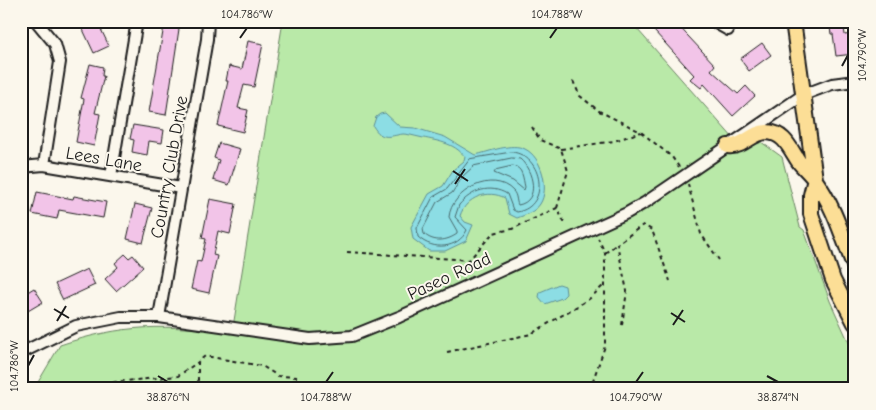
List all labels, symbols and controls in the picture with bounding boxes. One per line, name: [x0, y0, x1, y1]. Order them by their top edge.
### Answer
text: 104.786°W: [221, 7, 273, 21]
text: 104.788°W: [531, 7, 583, 21]
text: 104.790°W: [855, 28, 869, 81]
street label: Country Club Drive: [147, 94, 192, 240]
street label: Lees Lane: [64, 142, 144, 177]
street label: Paseo Road: [404, 248, 494, 305]
text: 104.786°W: [7, 340, 21, 392]
text: 38.876°N: [146, 390, 190, 404]
text: 104.788°W: [300, 390, 352, 404]
text: 104.790°W: [610, 390, 663, 404]
text: 38.874°N: [757, 390, 799, 404]

